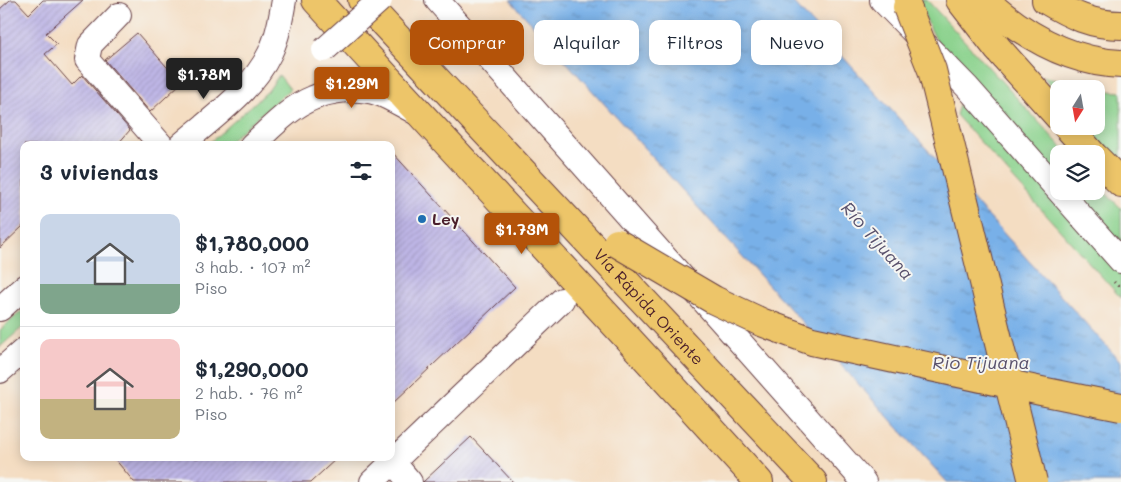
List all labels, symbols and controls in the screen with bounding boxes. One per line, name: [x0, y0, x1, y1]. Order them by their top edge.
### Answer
chip: Comprar: [410, 20, 524, 65]
chip: Alquilar: [534, 20, 639, 65]
chip: Filtros: [649, 20, 741, 65]
chip: Nuevo: [751, 20, 842, 65]
pin: $1.78M: [163, 58, 245, 100]
text: $1.78M: [177, 63, 231, 84]
pin: $1.29M: [311, 66, 393, 109]
text: $1.29M: [325, 72, 379, 93]
north arrow: [1050, 80, 1105, 135]
map controls: [1050, 80, 1105, 200]
button: layers: [1050, 145, 1105, 200]
icon: filters: [347, 157, 375, 185]
text: 3 viviendas: [40, 158, 158, 185]
water label: Río Tijuana: [836, 196, 919, 285]
place label: Ley: [432, 208, 460, 229]
pin: $1.73M: [481, 212, 563, 255]
marker: Ley: [416, 213, 428, 225]
text: $1.73M: [495, 218, 549, 239]
text: $1,780,000: [195, 229, 309, 256]
icon: home: [80, 234, 140, 294]
street label: Vía Rápida Oriente: [590, 244, 709, 369]
text: 3 hab. · 107 m²: [195, 256, 310, 277]
text: Piso: [195, 277, 227, 298]
water label: Rio Tijuana: [932, 350, 1030, 374]
text: $1,290,000: [195, 355, 309, 382]
icon: home: [80, 359, 140, 419]
text: 2 hab. · 76 m²: [195, 382, 303, 403]
text: Piso: [195, 403, 227, 424]

